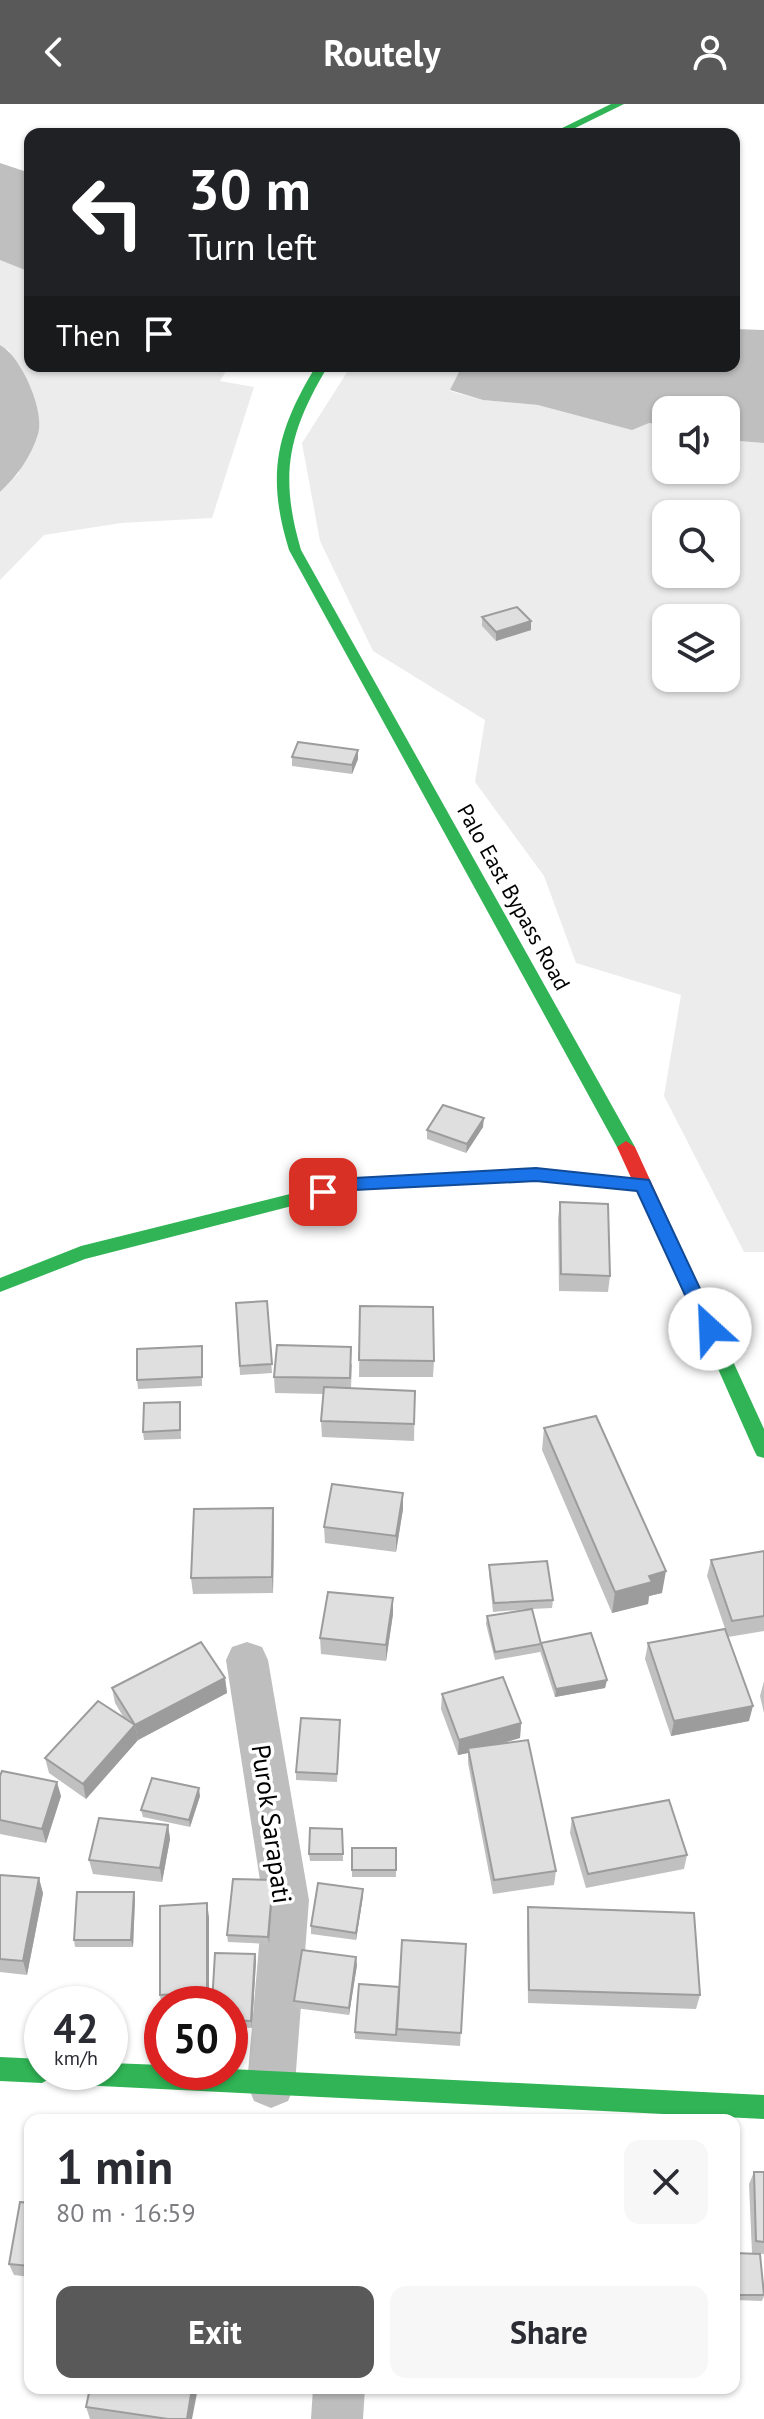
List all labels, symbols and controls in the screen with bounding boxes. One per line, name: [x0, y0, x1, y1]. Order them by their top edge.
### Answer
text: Routely: [323, 29, 441, 76]
icon: back: [32, 30, 76, 74]
icon: person: [688, 30, 732, 74]
text: 30 m: [188, 153, 311, 225]
icon: left: [56, 160, 160, 264]
text: Turn left: [188, 223, 317, 270]
icon: arrive: [137, 312, 181, 356]
text: Then: [56, 315, 121, 354]
map controls: [652, 396, 740, 692]
button: sound: [652, 396, 740, 484]
button: search: [652, 500, 740, 588]
button: layers: [652, 604, 740, 692]
street label: Palo East Bypass Road: [451, 799, 577, 995]
pin: [289, 1158, 357, 1226]
icon: arrive: [301, 1170, 345, 1214]
position arrow: [668, 1287, 752, 1371]
street label: Purok Sarapati: [245, 1742, 299, 1906]
speed limit sign: 50: [144, 1986, 248, 2090]
text: 42: [53, 2002, 99, 2054]
text: km/h: [54, 2045, 98, 2071]
text: 1 min: [56, 2135, 173, 2197]
button: close: [624, 2140, 708, 2224]
text: 80 m · 16:59: [56, 2196, 196, 2229]
button: Exit: [56, 2286, 374, 2378]
button: Share: [390, 2286, 708, 2378]

